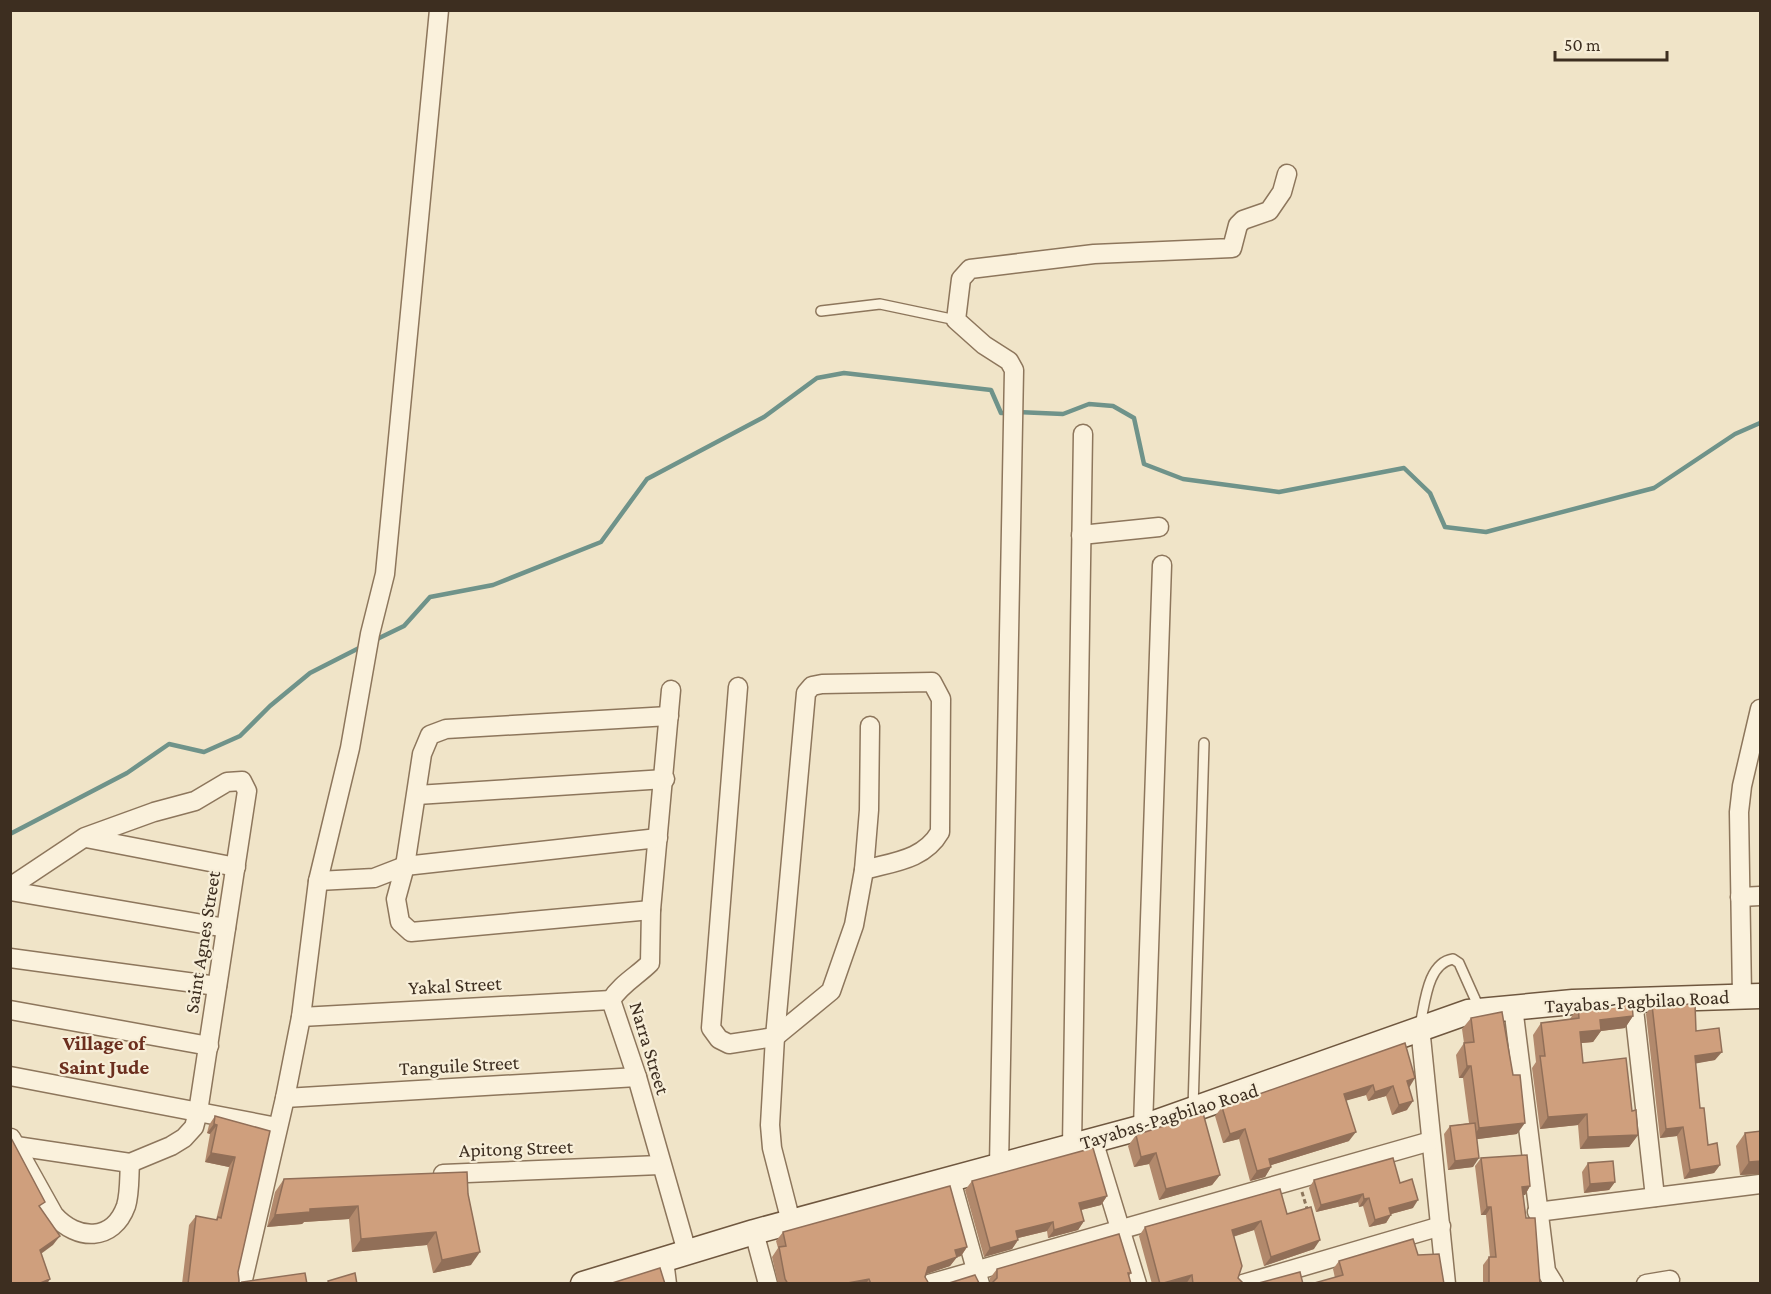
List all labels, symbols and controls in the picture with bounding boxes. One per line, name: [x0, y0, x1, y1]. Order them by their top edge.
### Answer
scale bar: [1555, 24, 1668, 62]
text: 50 m: [1564, 35, 1601, 55]
street label: Saint Agnes Street: [180, 869, 225, 1015]
street label: Yakal Street: [408, 972, 502, 998]
street label: Tayabas-Pagbilao Road: [1544, 985, 1731, 1018]
street label: Narra Street: [625, 999, 675, 1097]
district label: Village of Saint Jude: [59, 1031, 150, 1079]
street label: Tanguile Street: [398, 1051, 520, 1080]
street label: Tayabas-Pagbilao Road: [1077, 1078, 1262, 1155]
street label: Apitong Street: [458, 1135, 574, 1162]

